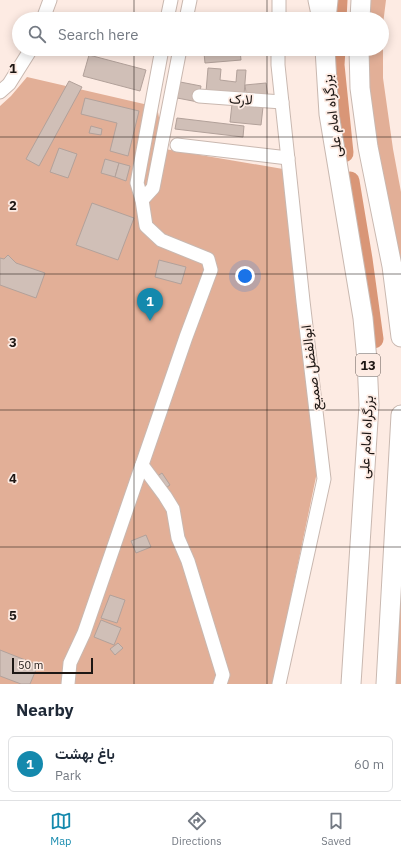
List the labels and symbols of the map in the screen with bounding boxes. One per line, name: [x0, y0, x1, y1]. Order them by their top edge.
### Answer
text: 1: [9, 60, 17, 77]
street label: بزرگراه امام علی: [318, 74, 346, 158]
street label: لارک: [229, 89, 253, 109]
text: 2: [9, 197, 17, 214]
your location: [235, 266, 255, 286]
pin: 1: [137, 288, 163, 321]
street label: ابوالفضل صمیع: [297, 324, 327, 412]
text: 3: [9, 334, 17, 351]
road number: 13: [356, 354, 380, 376]
street label: بزرگراه امام علی: [355, 395, 377, 479]
text: 4: [9, 470, 17, 487]
text: 5: [9, 607, 17, 624]
scale bar: [12, 656, 93, 675]

